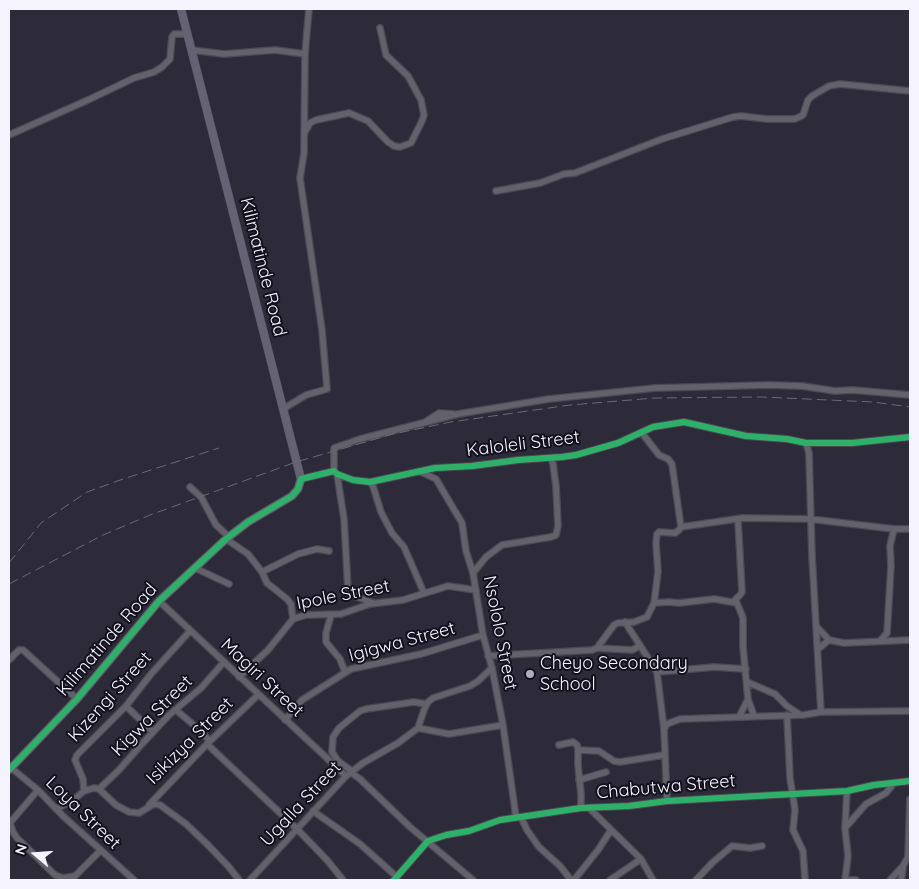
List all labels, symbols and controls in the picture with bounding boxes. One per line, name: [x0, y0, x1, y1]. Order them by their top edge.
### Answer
street label: Kilimatinde Road: [235, 195, 291, 339]
street label: Kaloleli Street: [465, 426, 581, 462]
street label: Nsololo Street: [478, 574, 522, 692]
street label: Ipole Street: [295, 575, 391, 615]
street label: Kilimatinde Road: [52, 579, 162, 701]
street label: Igigwa Street: [346, 617, 458, 667]
street label: Magiri Street: [216, 634, 308, 722]
street label: Kizengi Street: [64, 647, 156, 747]
place label: Cheyo Secondary School: [540, 653, 688, 696]
marker: Cheyo Secondary School: [524, 668, 536, 680]
street label: Kigwa Street: [107, 671, 197, 761]
street label: Isikizya Street: [142, 693, 238, 789]
street label: Ugalla Street: [256, 757, 346, 851]
street label: Chabutwa Street: [596, 770, 736, 804]
street label: Loya Street: [41, 772, 125, 854]
north arrow: [10, 829, 60, 879]
text: N: [11, 842, 31, 857]

